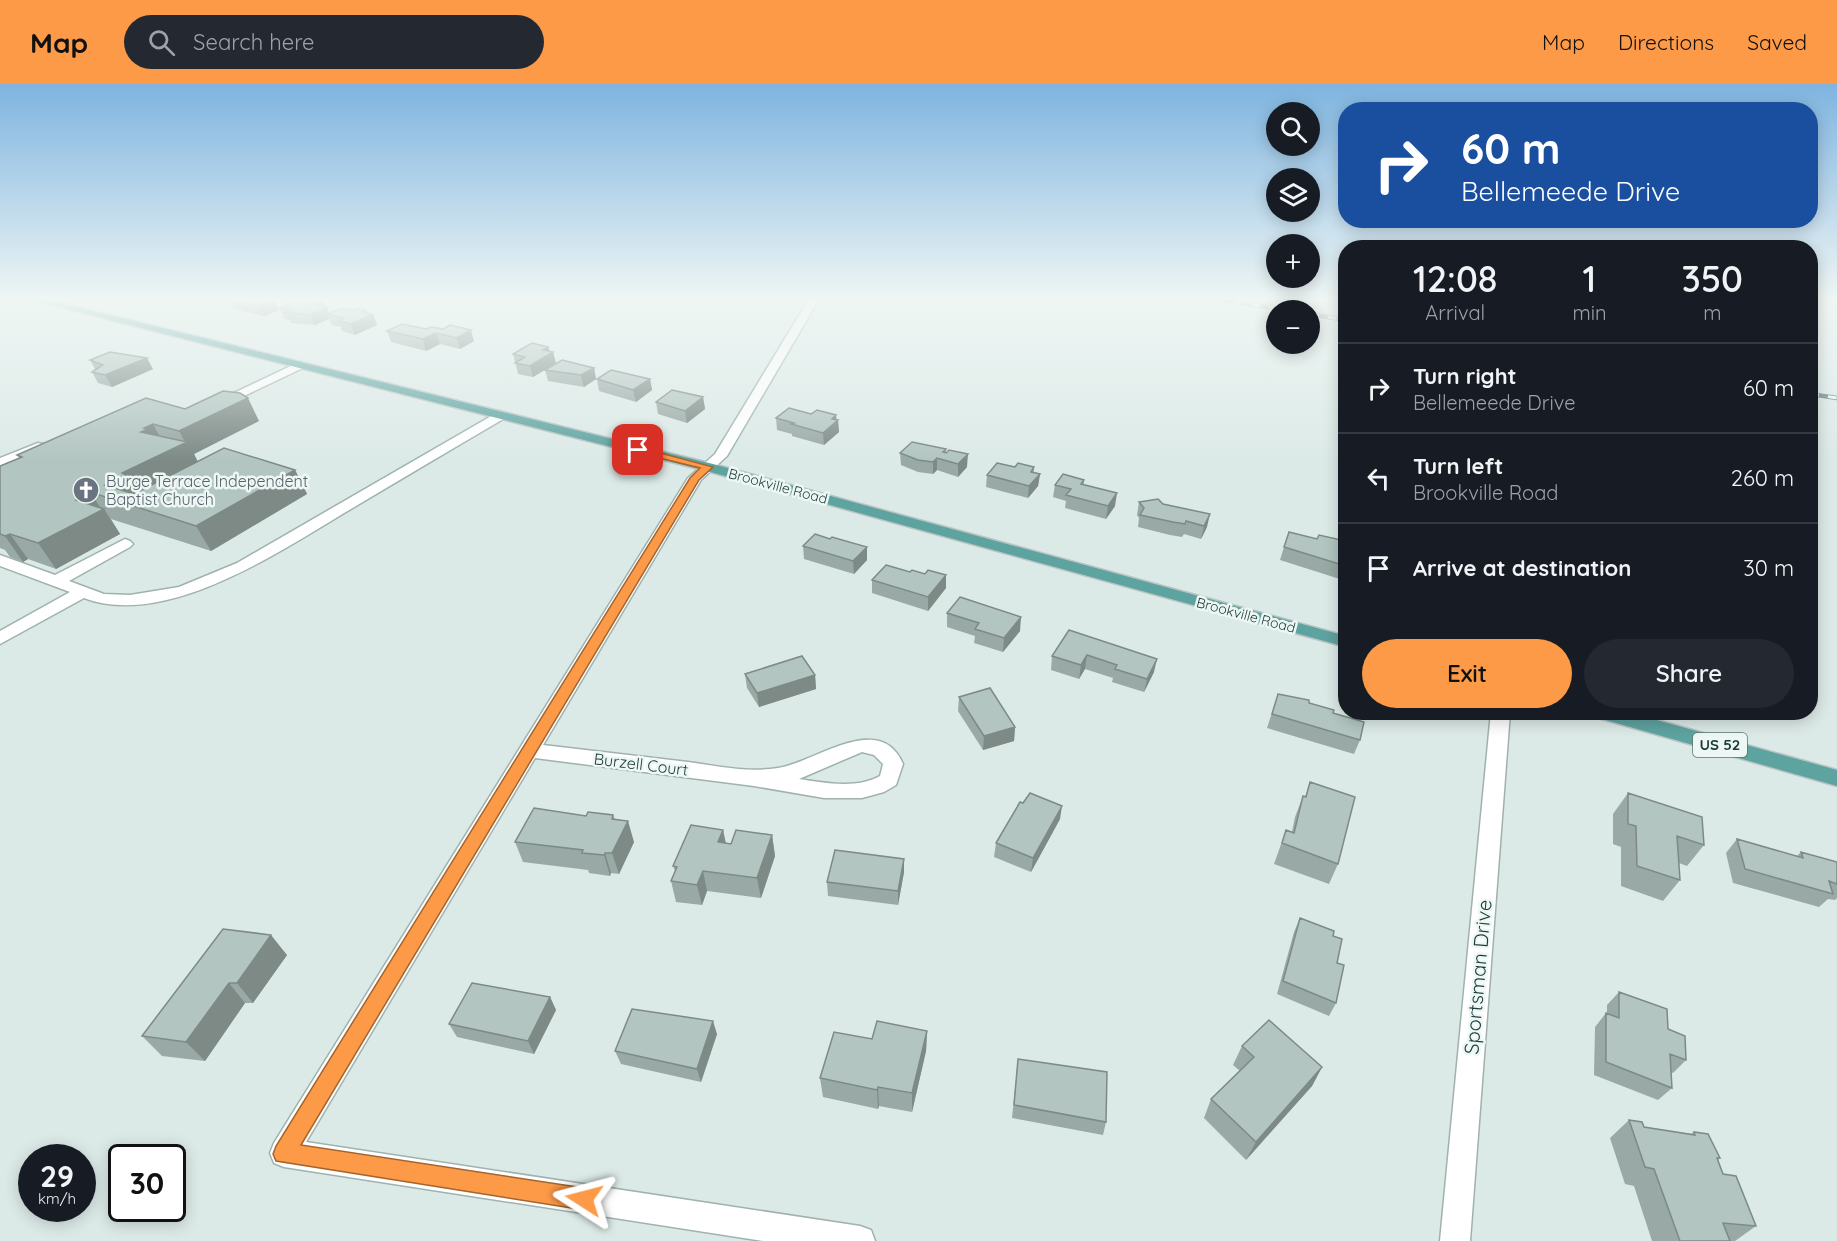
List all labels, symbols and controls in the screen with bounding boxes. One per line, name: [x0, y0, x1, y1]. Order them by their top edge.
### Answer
search box: [124, 15, 544, 69]
text: Map: [30, 25, 88, 60]
icon: search: [145, 26, 178, 59]
text: Search here: [193, 28, 315, 56]
text: Map: [1542, 29, 1585, 55]
text: Directions: [1618, 29, 1714, 55]
text: Saved: [1747, 29, 1807, 55]
map controls: [1266, 102, 1320, 354]
button: search: [1266, 102, 1320, 156]
text: 60 m: [1461, 122, 1561, 175]
icon: right: [1362, 126, 1440, 204]
button: layers: [1266, 168, 1320, 222]
text: Bellemeede Drive: [1461, 174, 1680, 208]
button: +: [1266, 234, 1320, 288]
text: 12:08: [1413, 256, 1497, 301]
text: 1: [1583, 256, 1596, 301]
text: 350: [1682, 256, 1743, 301]
button: −: [1266, 300, 1320, 354]
text: Arrival: [1425, 300, 1485, 325]
text: min: [1572, 300, 1607, 325]
text: m: [1703, 300, 1721, 325]
text: Turn right: [1413, 362, 1517, 390]
icon: right: [1362, 372, 1395, 405]
text: 60 m: [1743, 374, 1794, 402]
text: Bellemeede Drive: [1413, 390, 1575, 415]
pin: [612, 424, 663, 475]
icon: arrive: [621, 433, 654, 466]
text: Turn left: [1413, 452, 1503, 480]
icon: left: [1362, 462, 1395, 495]
street label: Brookville Road: [727, 464, 829, 508]
text: 260 m: [1731, 464, 1794, 492]
place label: Burge Terrace Independent Baptist Church: [106, 471, 308, 509]
church icon: Burge Terrace Independent Baptist Church: [71, 475, 101, 505]
text: Brookville Road: [1413, 480, 1558, 505]
icon: arrive: [1362, 552, 1395, 585]
text: Arrive at destination: [1413, 554, 1631, 582]
text: 30 m: [1743, 554, 1794, 582]
street label: Brookville Road: [1195, 593, 1297, 637]
button: Exit: [1362, 639, 1572, 708]
button: Share: [1584, 639, 1794, 708]
road number: US 52: [1693, 733, 1747, 757]
street label: Burzell Court: [593, 748, 689, 780]
street label: Sportsman Drive: [1458, 899, 1497, 1055]
speed limit sign: 30: [108, 1144, 186, 1222]
text: 29: [40, 1157, 74, 1195]
position arrow: [552, 1167, 616, 1231]
text: km/h: [38, 1189, 76, 1208]

